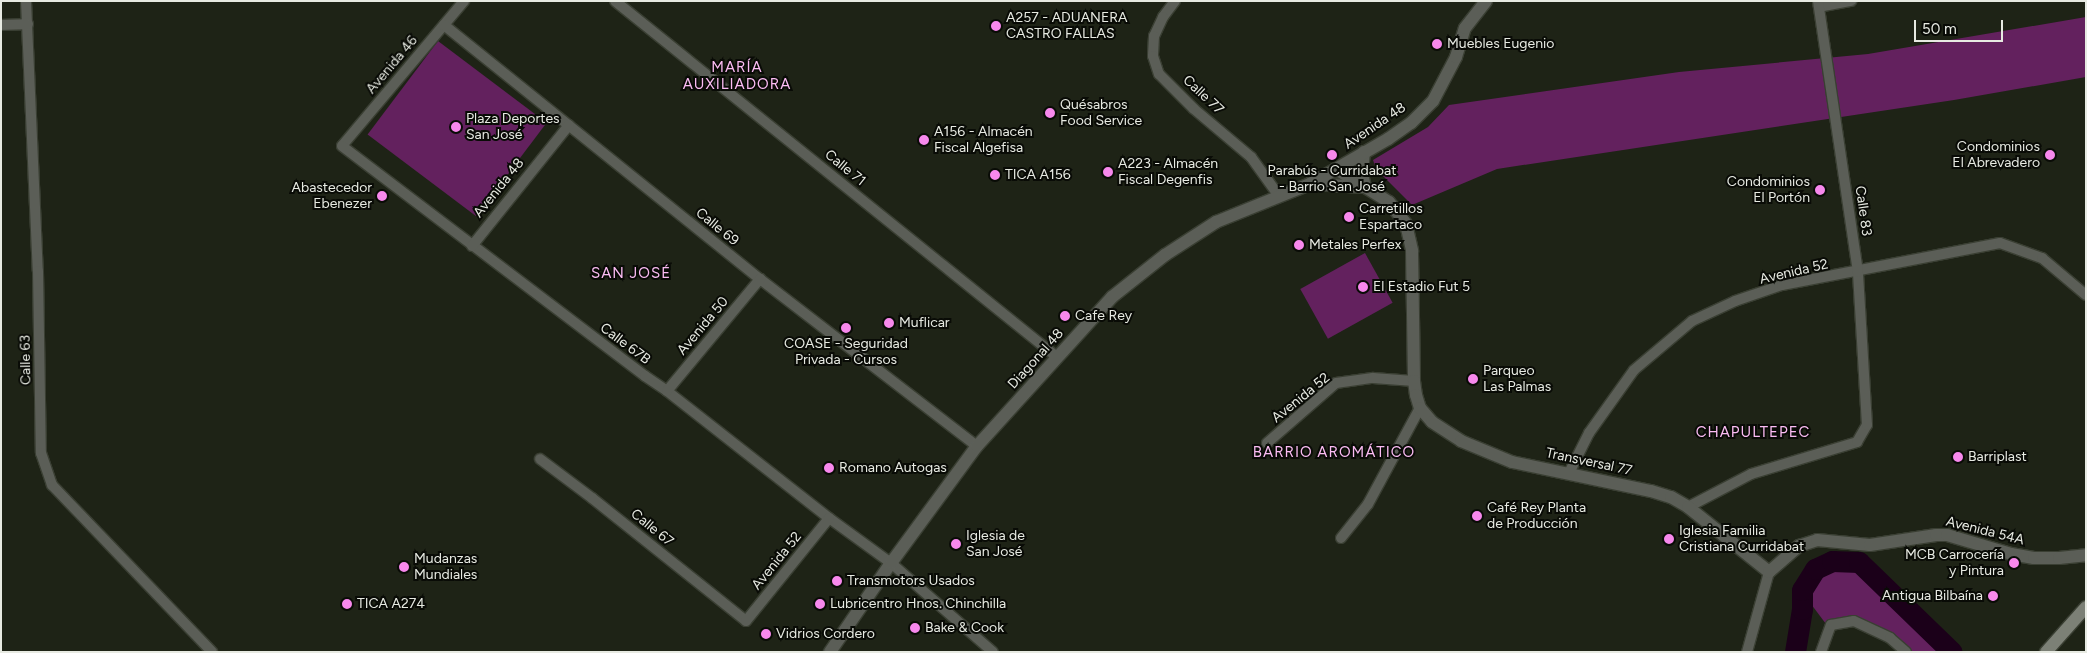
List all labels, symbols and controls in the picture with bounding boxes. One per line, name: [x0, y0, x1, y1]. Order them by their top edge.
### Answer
place label: A257 - ADUANERA CASTRO FALLAS: [1006, 10, 1128, 42]
scale bar: [1917, 10, 2006, 42]
marker: A257 - ADUANERA CASTRO FALLAS: [990, 20, 1002, 32]
text: 50 m: [1922, 20, 1957, 38]
street label: Avenida 46: [363, 33, 421, 97]
place label: Muebles Eugenio: [1447, 36, 1554, 52]
marker: Muebles Eugenio: [1431, 38, 1443, 50]
district label: MARÍA AUXILIADORA: [681, 58, 793, 93]
street label: Calle 77: [1179, 72, 1227, 118]
place label: Quésabros Food Service: [1060, 97, 1142, 130]
street label: Avenida 48: [1341, 99, 1409, 153]
marker: Quésabros Food Service: [1044, 107, 1056, 119]
place label: Plaza Deportes San José: [466, 111, 560, 144]
marker: Plaza Deportes San José: [450, 121, 462, 133]
place label: A156 - Almacén Fiscal Algefisa: [934, 124, 1033, 156]
marker: A156 - Almacén Fiscal Algefisa: [918, 134, 930, 146]
place label: Condominios El Abrevadero: [1952, 139, 2040, 172]
street label: Calle 71: [821, 146, 869, 190]
marker: Parabús - Curridabat - Barrio San José: [1326, 149, 1338, 161]
marker: Condominios El Abrevadero: [2044, 149, 2056, 161]
street label: Avenida 48: [470, 155, 528, 221]
place label: A223 - Almacén Fiscal Degenfis: [1118, 156, 1218, 188]
place label: Parabús - Curridabat - Barrio San José: [1268, 163, 1396, 196]
marker: A223 - Almacén Fiscal Degenfis: [1102, 166, 1114, 178]
place label: TICA A156: [1005, 167, 1071, 183]
marker: TICA A156: [989, 169, 1001, 181]
place label: Condominios El Portón: [1727, 174, 1810, 206]
place label: Abastecedor Ebenezer: [291, 180, 372, 212]
marker: Condominios El Portón: [1814, 184, 1826, 196]
street label: Calle 83: [1851, 185, 1875, 237]
marker: Abastecedor Ebenezer: [376, 190, 388, 202]
place label: Carretillos Espartaco: [1359, 201, 1423, 233]
street label: Calle 69: [692, 205, 742, 249]
marker: Carretillos Espartaco: [1343, 211, 1355, 223]
place label: Metales Perfex: [1309, 237, 1401, 253]
marker: Metales Perfex: [1293, 239, 1305, 251]
street label: Avenida 52: [1758, 256, 1830, 288]
district label: SAN JOSÉ: [590, 265, 672, 283]
place label: El Estadio Fut 5: [1373, 279, 1470, 295]
marker: El Estadio Fut 5: [1357, 281, 1369, 293]
street label: Avenida 50: [674, 293, 732, 359]
place label: Cafe Rey: [1075, 308, 1132, 324]
marker: Cafe Rey: [1059, 310, 1071, 322]
place label: Muflicar: [899, 315, 950, 331]
marker: Muflicar: [883, 317, 895, 329]
street label: Calle 67B: [597, 320, 653, 368]
marker: COASE - Seguridad Privada - Cursos: [840, 322, 852, 334]
street label: Diagonal 48: [1005, 325, 1067, 393]
street label: Calle 63: [17, 335, 35, 385]
place label: COASE - Seguridad Privada - Cursos: [784, 336, 908, 368]
place label: Parqueo Las Palmas: [1483, 363, 1551, 396]
street label: Avenida 52: [1269, 370, 1333, 426]
marker: Parqueo Las Palmas: [1467, 373, 1479, 385]
district label: CHAPULTEPEC: [1694, 424, 1812, 442]
district label: BARRIO AROMÁTICO: [1251, 444, 1417, 462]
street label: Transversal 77: [1544, 445, 1634, 479]
place label: Barriplast: [1968, 449, 2027, 465]
marker: Barriplast: [1952, 451, 1964, 463]
place label: Romano Autogas: [839, 460, 947, 476]
marker: Romano Autogas: [823, 462, 835, 474]
place label: Café Rey Planta de Producción: [1487, 500, 1586, 532]
street label: Calle 67: [627, 506, 677, 550]
marker: Café Rey Planta de Producción: [1471, 510, 1483, 522]
street label: Avenida 54A: [1944, 513, 2026, 549]
place label: Iglesia Familia Cristiana Curridabat: [1679, 523, 1804, 556]
place label: Iglesia de San José: [966, 528, 1025, 560]
street label: Avenida 52: [749, 529, 805, 593]
marker: Iglesia Familia Cristiana Curridabat: [1663, 533, 1675, 545]
marker: Iglesia de San José: [950, 538, 962, 550]
place label: MCB Carrocería y Pintura: [1905, 547, 2004, 580]
place label: Mudanzas Mundiales: [414, 551, 477, 584]
marker: MCB Carrocería y Pintura: [2008, 557, 2020, 569]
marker: Mudanzas Mundiales: [398, 561, 410, 573]
place label: Transmotors Usados: [847, 573, 975, 589]
marker: Transmotors Usados: [831, 575, 843, 587]
place label: Antigua Bilbaína: [1882, 588, 1983, 604]
marker: Antigua Bilbaína: [1987, 590, 1999, 602]
place label: TICA A274: [357, 596, 425, 612]
place label: Lubricentro Hnos. Chinchilla: [830, 596, 1006, 612]
marker: TICA A274: [341, 598, 353, 610]
marker: Lubricentro Hnos. Chinchilla: [814, 598, 826, 610]
place label: Bake & Cook: [925, 620, 1004, 636]
marker: Bake & Cook: [909, 622, 921, 634]
place label: Vidrios Cordero: [776, 626, 875, 642]
marker: Vidrios Cordero: [760, 628, 772, 640]

